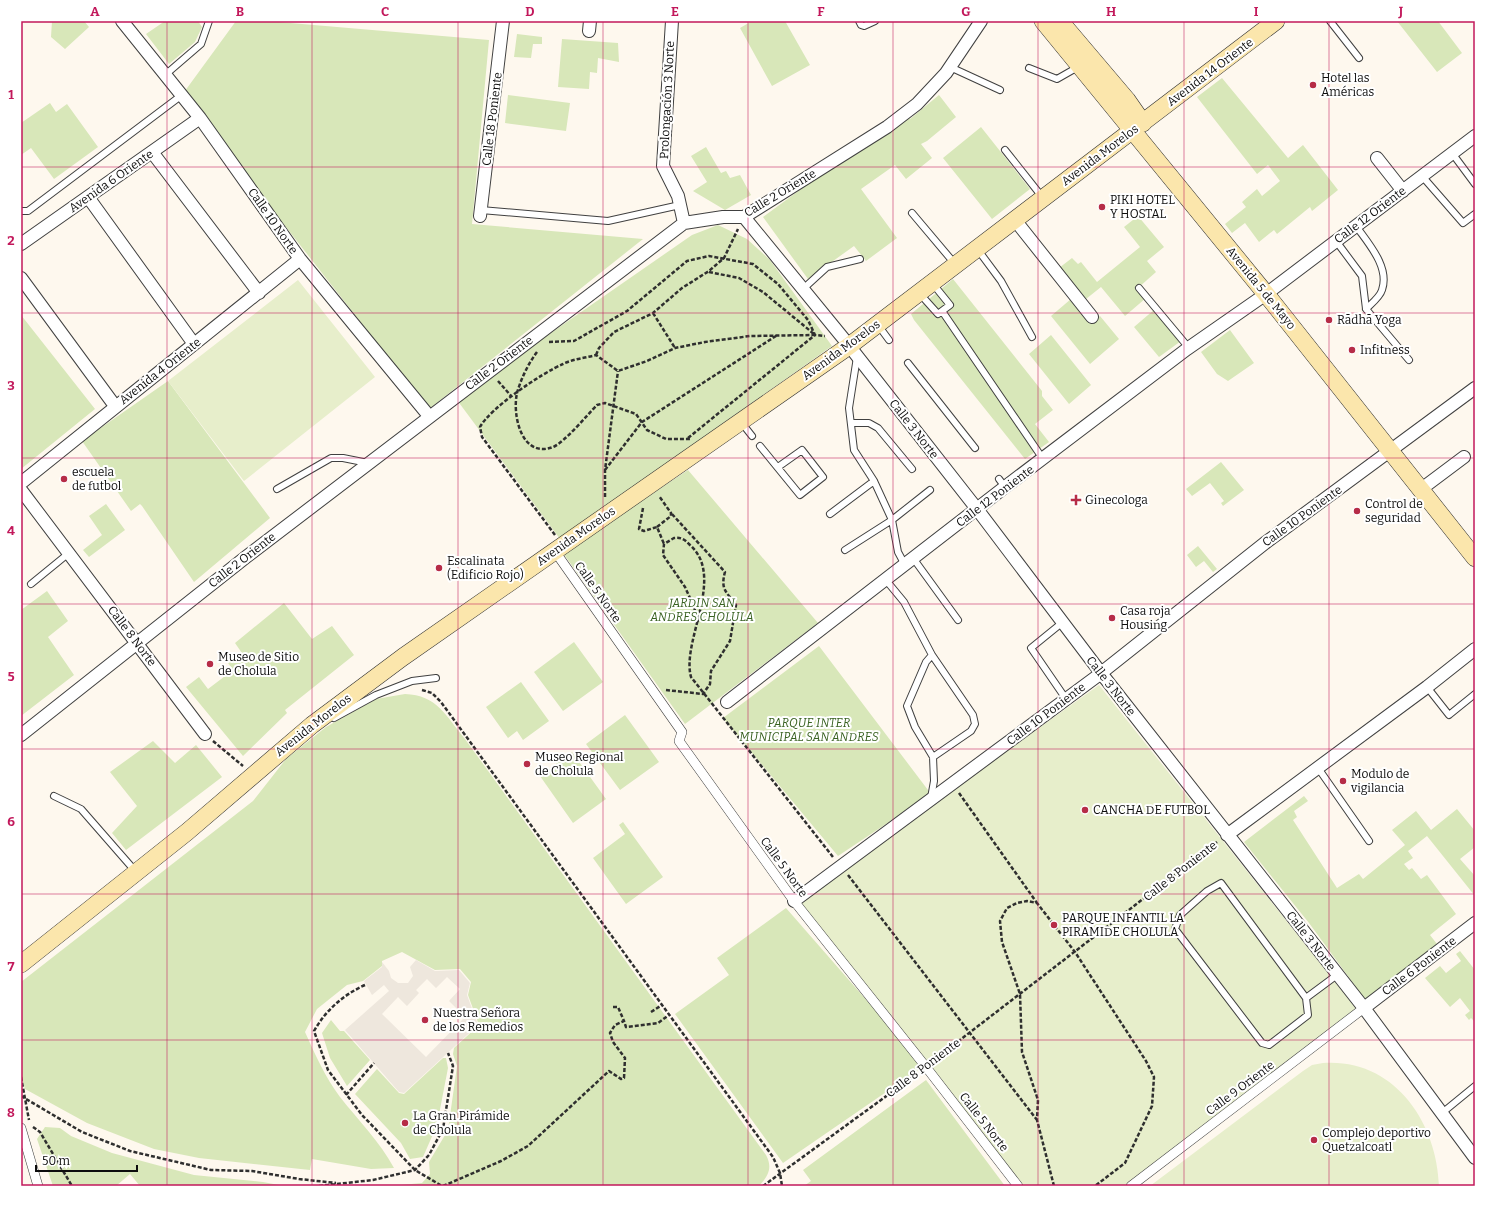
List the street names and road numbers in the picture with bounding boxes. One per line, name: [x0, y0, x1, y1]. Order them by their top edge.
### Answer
street label: Avenida 14 Oriente: [1164, 35, 1256, 109]
street label: Prolongación 3 Norte: [657, 41, 677, 159]
street label: Calle 18 Poniente: [479, 71, 505, 167]
street label: Avenida Morelos: [1059, 121, 1141, 189]
street label: Avenida 6 Oriente: [66, 147, 156, 215]
street label: Calle 2 Oriente: [742, 166, 818, 220]
street label: Calle 12 Oriente: [1331, 183, 1409, 247]
street label: Calle 10 Norte: [245, 185, 301, 257]
street label: Avenida 5 de Mayo: [1223, 244, 1299, 332]
street label: Avenida Morelos: [799, 317, 883, 383]
street label: Calle 2 Oriente: [462, 333, 536, 393]
street label: Avenida 4 Oriente: [116, 335, 204, 407]
street label: Calle 3 Norte: [886, 397, 942, 461]
street label: Calle 12 Poniente: [953, 462, 1037, 530]
street label: Calle 10 Poniente: [1260, 482, 1344, 550]
street label: Avenida Morelos: [534, 504, 618, 568]
street label: Calle 2 Oriente: [206, 529, 278, 591]
street label: Calle 5 Norte: [572, 559, 624, 625]
street label: Calle 8 Norte: [105, 603, 159, 669]
street label: Calle 3 Norte: [1083, 654, 1139, 718]
street label: Calle 10 Poniente: [1004, 680, 1088, 748]
street label: Avenida Morelos: [272, 691, 354, 759]
street label: Calle 5 Norte: [757, 834, 811, 900]
street label: Calle 8 Poniente: [1140, 838, 1220, 904]
street label: Calle 3 Norte: [1283, 909, 1339, 973]
street label: Calle 6 Poniente: [1379, 934, 1459, 998]
street label: Calle 8 Poniente: [883, 1035, 963, 1101]
street label: Calle 9 Oriente: [1203, 1058, 1277, 1118]
street label: Calle 5 Norte: [957, 1090, 1011, 1154]

